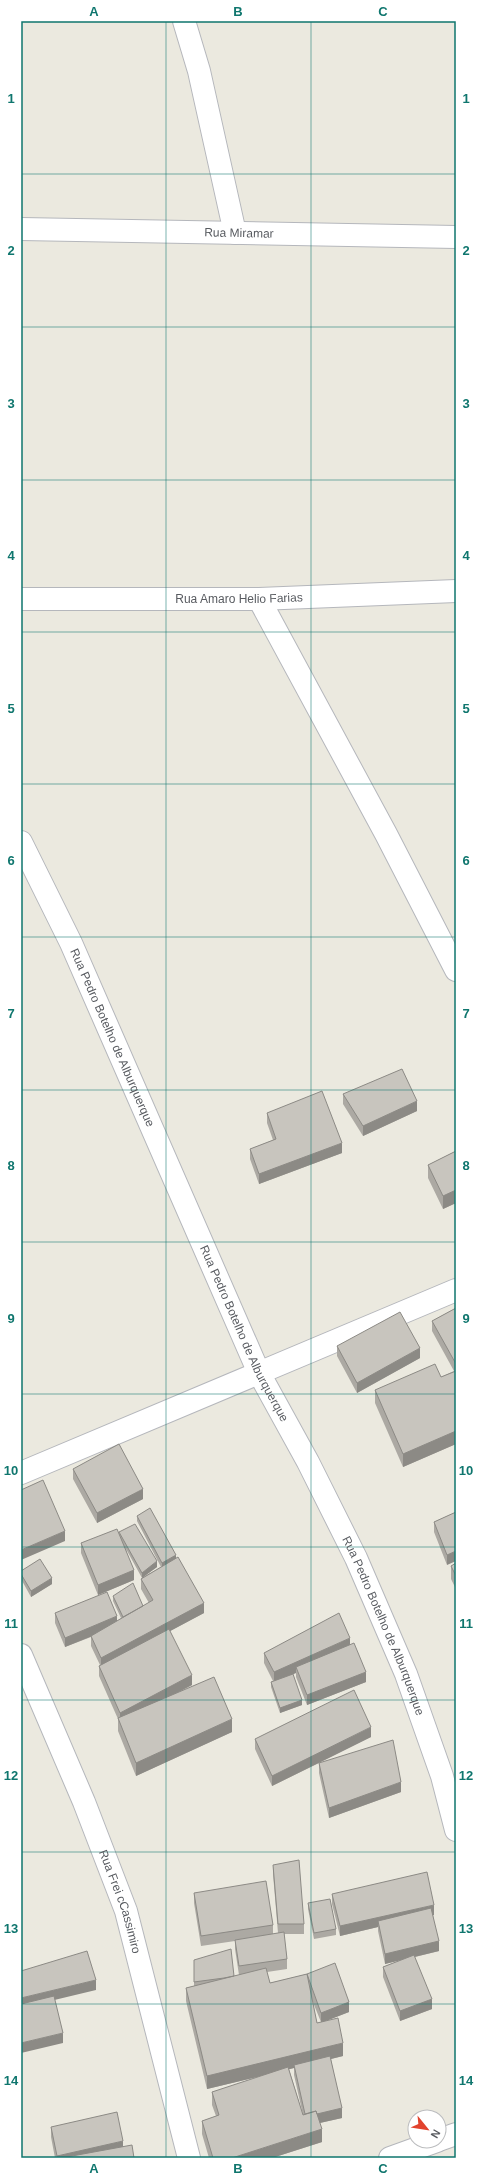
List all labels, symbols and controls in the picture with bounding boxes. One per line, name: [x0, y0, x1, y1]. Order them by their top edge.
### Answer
text: A: [89, 4, 99, 19]
text: B: [233, 4, 243, 19]
text: C: [378, 4, 388, 19]
text: 1: [7, 91, 15, 106]
text: 1: [462, 91, 470, 106]
street label: Rua Miramar: [204, 225, 274, 241]
text: 2: [7, 243, 15, 258]
text: 2: [462, 243, 470, 258]
text: 3: [7, 396, 15, 411]
text: 3: [462, 396, 470, 411]
text: 4: [7, 548, 15, 563]
text: 4: [462, 548, 470, 563]
street label: Rua Amaro Helio Farias: [175, 590, 303, 606]
text: 5: [7, 701, 15, 716]
text: 5: [462, 701, 470, 716]
text: 6: [7, 853, 15, 868]
text: 6: [462, 853, 470, 868]
street label: Rua Pedro Botelho de Alburquerque: [67, 946, 158, 1129]
text: 7: [7, 1006, 15, 1021]
text: 7: [462, 1006, 470, 1021]
text: 8: [7, 1158, 15, 1173]
text: 8: [462, 1158, 470, 1173]
street label: Rua Pedro Botelho de Alburquerque: [197, 1243, 292, 1424]
text: 9: [7, 1311, 15, 1326]
text: 9: [462, 1311, 470, 1326]
text: 10: [4, 1463, 18, 1478]
text: 10: [459, 1463, 473, 1478]
street label: Rua Pedro Botelho de Alburquerque: [339, 1534, 427, 1717]
text: 11: [4, 1616, 18, 1631]
text: 11: [459, 1616, 473, 1631]
text: 12: [4, 1768, 18, 1783]
text: 12: [459, 1768, 473, 1783]
street label: Rua Frei cCassimiro: [96, 1848, 144, 1955]
text: 13: [4, 1921, 18, 1936]
text: 13: [459, 1921, 473, 1936]
text: 14: [4, 2073, 19, 2088]
text: 14: [459, 2073, 474, 2088]
north arrow: [407, 2109, 447, 2149]
text: N: [428, 2128, 443, 2140]
text: A: [89, 2161, 99, 2176]
text: B: [233, 2161, 243, 2176]
text: C: [378, 2161, 388, 2176]

